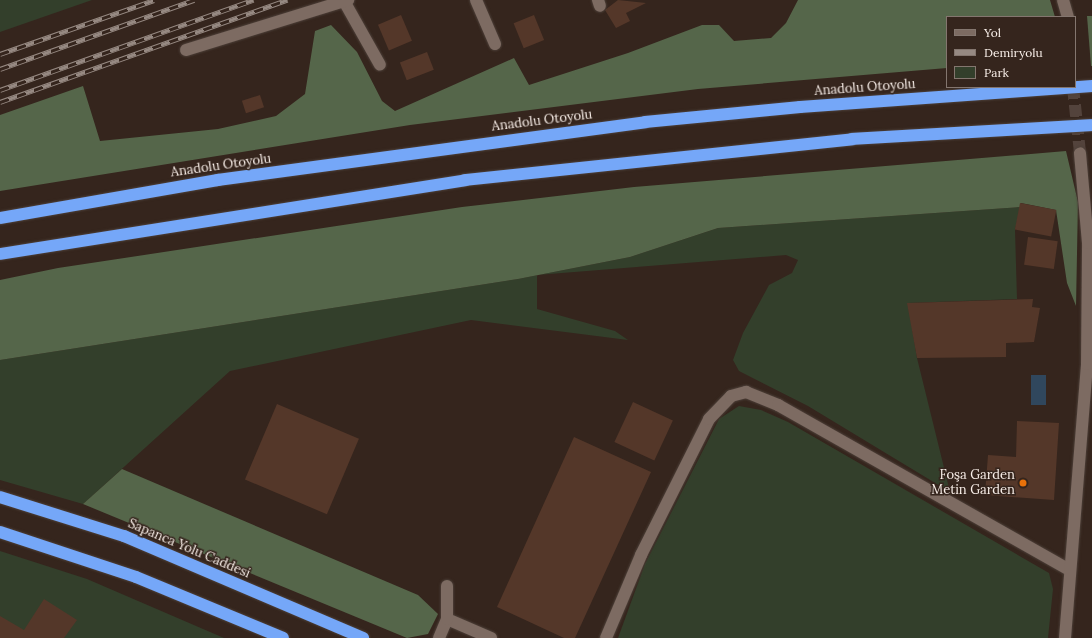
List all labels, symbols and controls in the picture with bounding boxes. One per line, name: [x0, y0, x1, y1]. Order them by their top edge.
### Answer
legend: [946, 16, 1076, 88]
text: Yol: [984, 25, 1001, 40]
text: Demiryolu: [984, 45, 1043, 60]
text: Park: [984, 65, 1009, 80]
street label: Anadolu Otoyolu: [814, 77, 916, 99]
street label: Anadolu Otoyolu: [491, 107, 593, 135]
street label: Anadolu Otoyolu: [170, 151, 272, 181]
place label: Foşa Garden Metin Garden: [931, 468, 1015, 499]
marker: Foşa Garden Metin Garden: [1018, 478, 1028, 488]
street label: Sapanca Yolu Caddesi: [126, 516, 252, 582]

